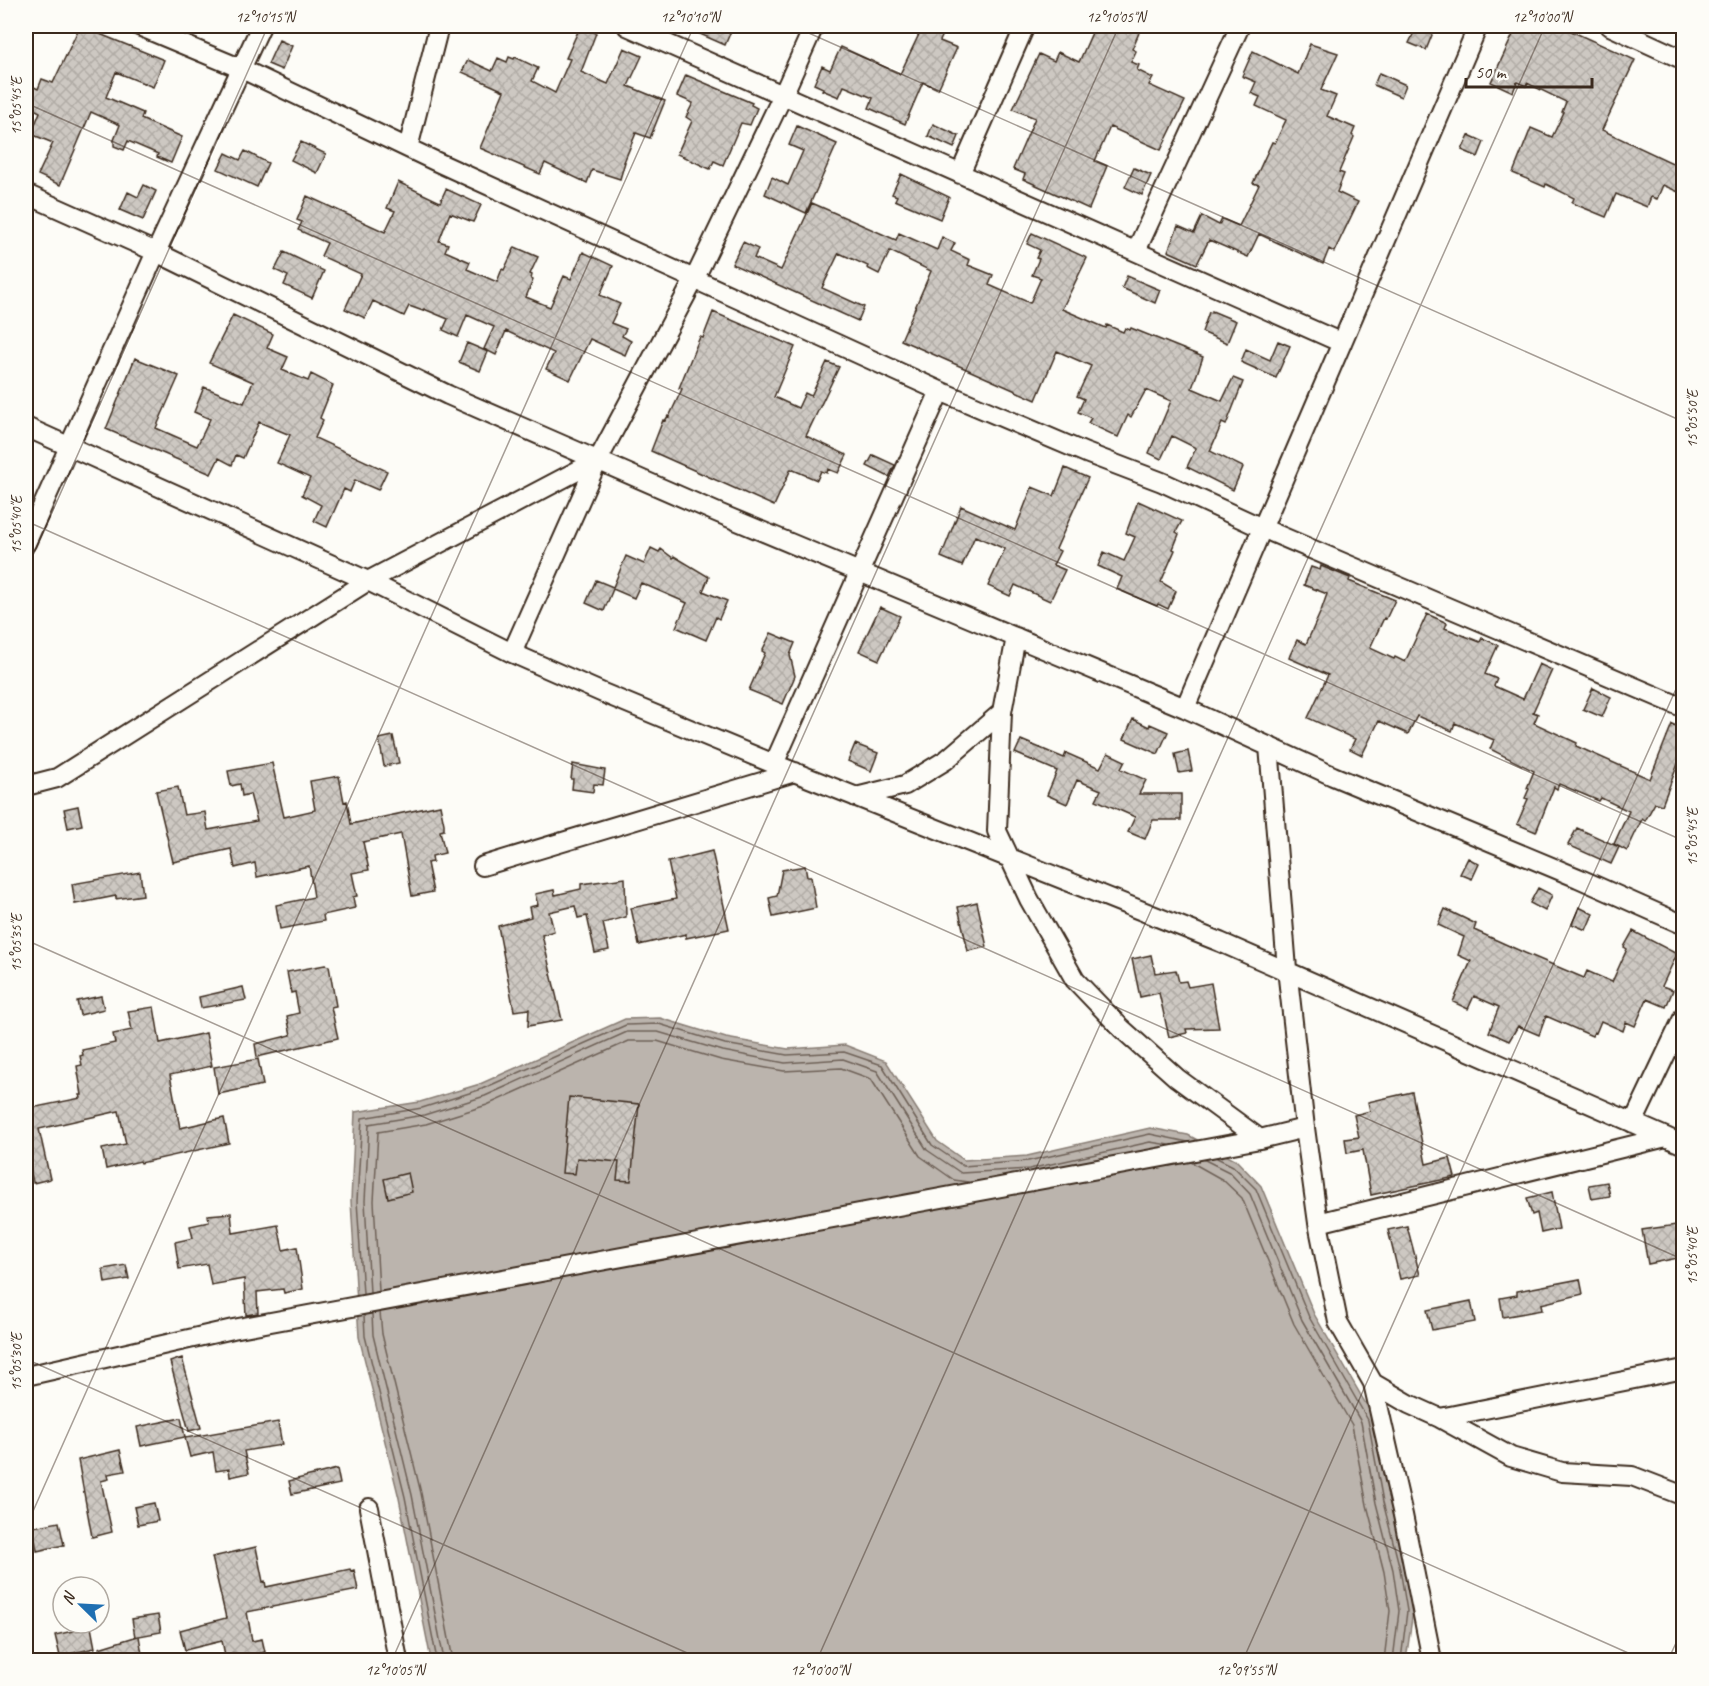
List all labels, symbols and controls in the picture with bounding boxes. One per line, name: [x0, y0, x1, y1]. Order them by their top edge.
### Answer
text: 12°10'15"N: [235, 8, 298, 27]
text: 12°10'10"N: [660, 8, 723, 27]
text: 12°10'05"N: [1086, 8, 1149, 27]
text: 12°10'00"N: [1512, 8, 1575, 27]
scale bar: [1466, 51, 1592, 89]
text: 50 m: [1475, 61, 1508, 83]
text: 15°05'45"E: [7, 75, 26, 135]
text: 15°05'50"E: [1683, 388, 1702, 448]
text: 15°05'40"E: [7, 494, 26, 554]
text: 15°05'45"E: [1683, 806, 1702, 866]
text: 15°05'35"E: [7, 912, 26, 972]
text: 15°05'40"E: [1683, 1225, 1702, 1285]
text: 15°05'30"E: [7, 1331, 26, 1391]
north arrow: [51, 1575, 111, 1635]
text: N: [57, 1588, 81, 1608]
text: 12°10'05"N: [365, 1661, 428, 1680]
text: 12°10'00"N: [790, 1661, 853, 1680]
text: 12°09'55"N: [1216, 1661, 1279, 1680]

